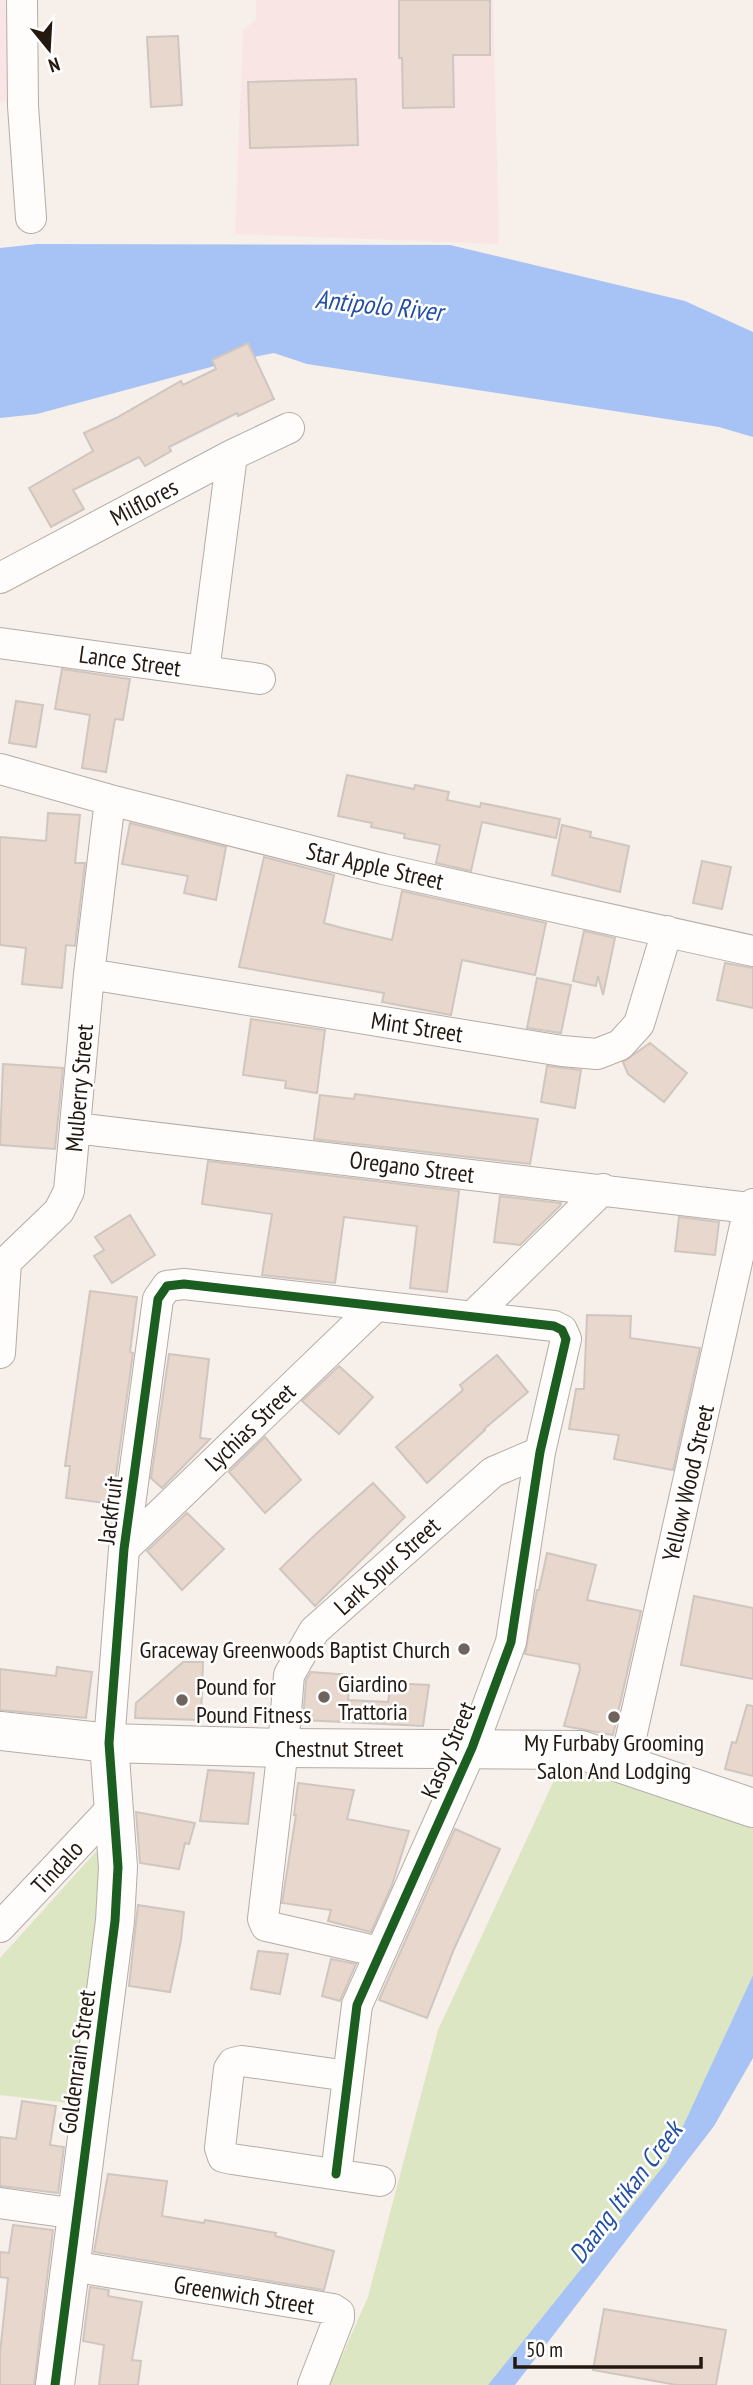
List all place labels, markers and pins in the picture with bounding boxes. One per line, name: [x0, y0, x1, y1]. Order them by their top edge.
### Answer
place label: Graceway Greenwoods Baptist Church: [140, 1634, 450, 1665]
marker: Graceway Greenwoods Baptist Church: [456, 1641, 472, 1657]
place label: Giardino Trattoria: [338, 1668, 408, 1727]
place label: Pound for Pound Fitness: [196, 1671, 311, 1730]
marker: Giardino Trattoria: [316, 1689, 332, 1705]
marker: Pound for Pound Fitness: [174, 1692, 190, 1708]
marker: My Furbaby Grooming Salon And Lodging: [606, 1709, 622, 1725]
place label: My Furbaby Grooming Salon And Lodging: [524, 1727, 704, 1786]

